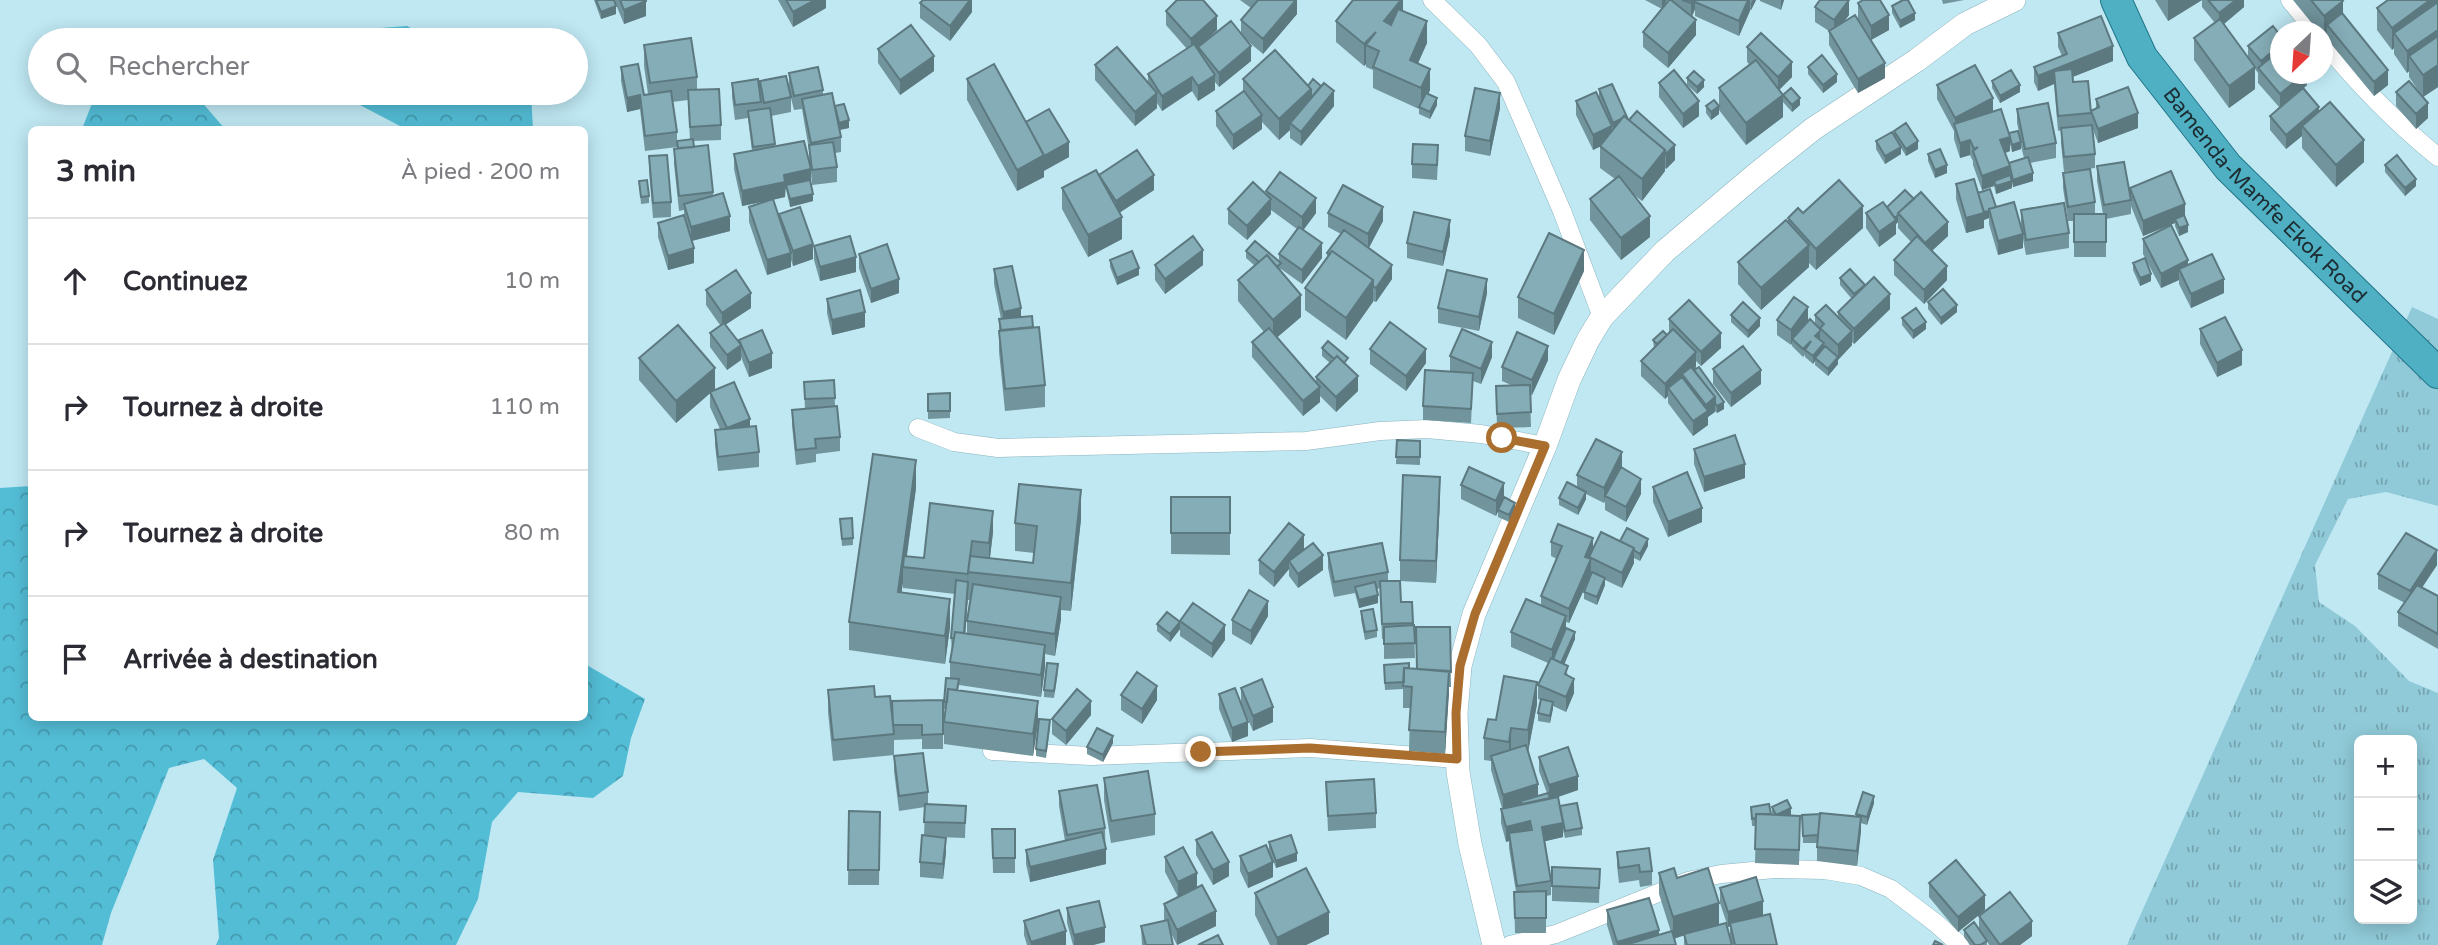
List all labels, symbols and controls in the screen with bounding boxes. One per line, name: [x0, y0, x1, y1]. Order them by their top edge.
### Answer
north arrow: [2270, 21, 2333, 84]
search box: [28, 28, 588, 105]
icon: search: [52, 48, 90, 86]
text: Rechercher: [108, 51, 250, 82]
street label: Bamenda-Mamfe Ekok Road: [2158, 82, 2372, 308]
text: 3 min: [56, 153, 136, 190]
text: À pied · 200 m: [401, 158, 560, 186]
icon: ahead: [56, 262, 94, 300]
text: Continuez: [123, 266, 248, 297]
text: 10 m: [504, 267, 560, 295]
icon: right: [56, 388, 94, 426]
text: Tournez à droite: [123, 392, 323, 423]
text: 110 m: [490, 393, 560, 421]
route start: [1486, 422, 1517, 453]
icon: right: [56, 514, 94, 552]
text: Tournez à droite: [123, 518, 323, 549]
text: 80 m: [504, 519, 560, 547]
icon: arrive: [56, 640, 94, 678]
text: Arrivée à destination: [123, 644, 378, 675]
map controls: [2354, 735, 2417, 924]
button: +: [2354, 735, 2417, 798]
route end: [1185, 736, 1216, 767]
button: −: [2354, 798, 2417, 861]
button: layers: [2354, 861, 2417, 924]

